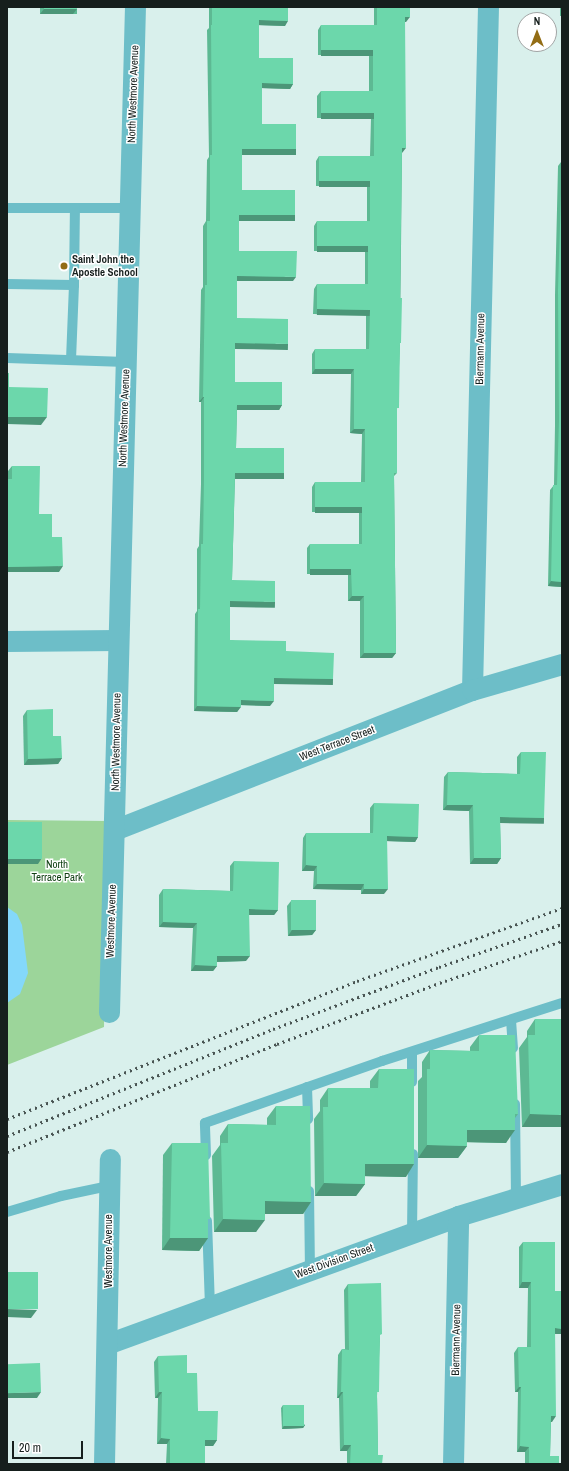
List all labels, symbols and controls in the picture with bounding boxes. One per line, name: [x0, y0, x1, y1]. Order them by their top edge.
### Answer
north arrow: [517, 12, 557, 52]
text: N: [534, 14, 540, 28]
street label: North Westmore Avenue: [125, 45, 141, 143]
place label: Saint John the Apostle School: [72, 253, 138, 279]
marker: Saint John the Apostle School: [59, 261, 69, 271]
street label: Biermann Avenue: [473, 313, 487, 385]
street label: North Westmore Avenue: [116, 369, 132, 467]
street label: North Westmore Avenue: [109, 693, 123, 791]
street label: West Terrace Street: [298, 723, 376, 763]
park label: North Terrace Park: [31, 858, 83, 884]
street label: Westmore Avenue: [103, 884, 119, 958]
street label: Westmore Avenue: [101, 1214, 115, 1288]
street label: West Division Street: [293, 1241, 375, 1281]
street label: Biermann Avenue: [449, 1304, 463, 1376]
scale bar: [14, 1433, 85, 1459]
text: 20 m: [19, 1440, 41, 1456]

